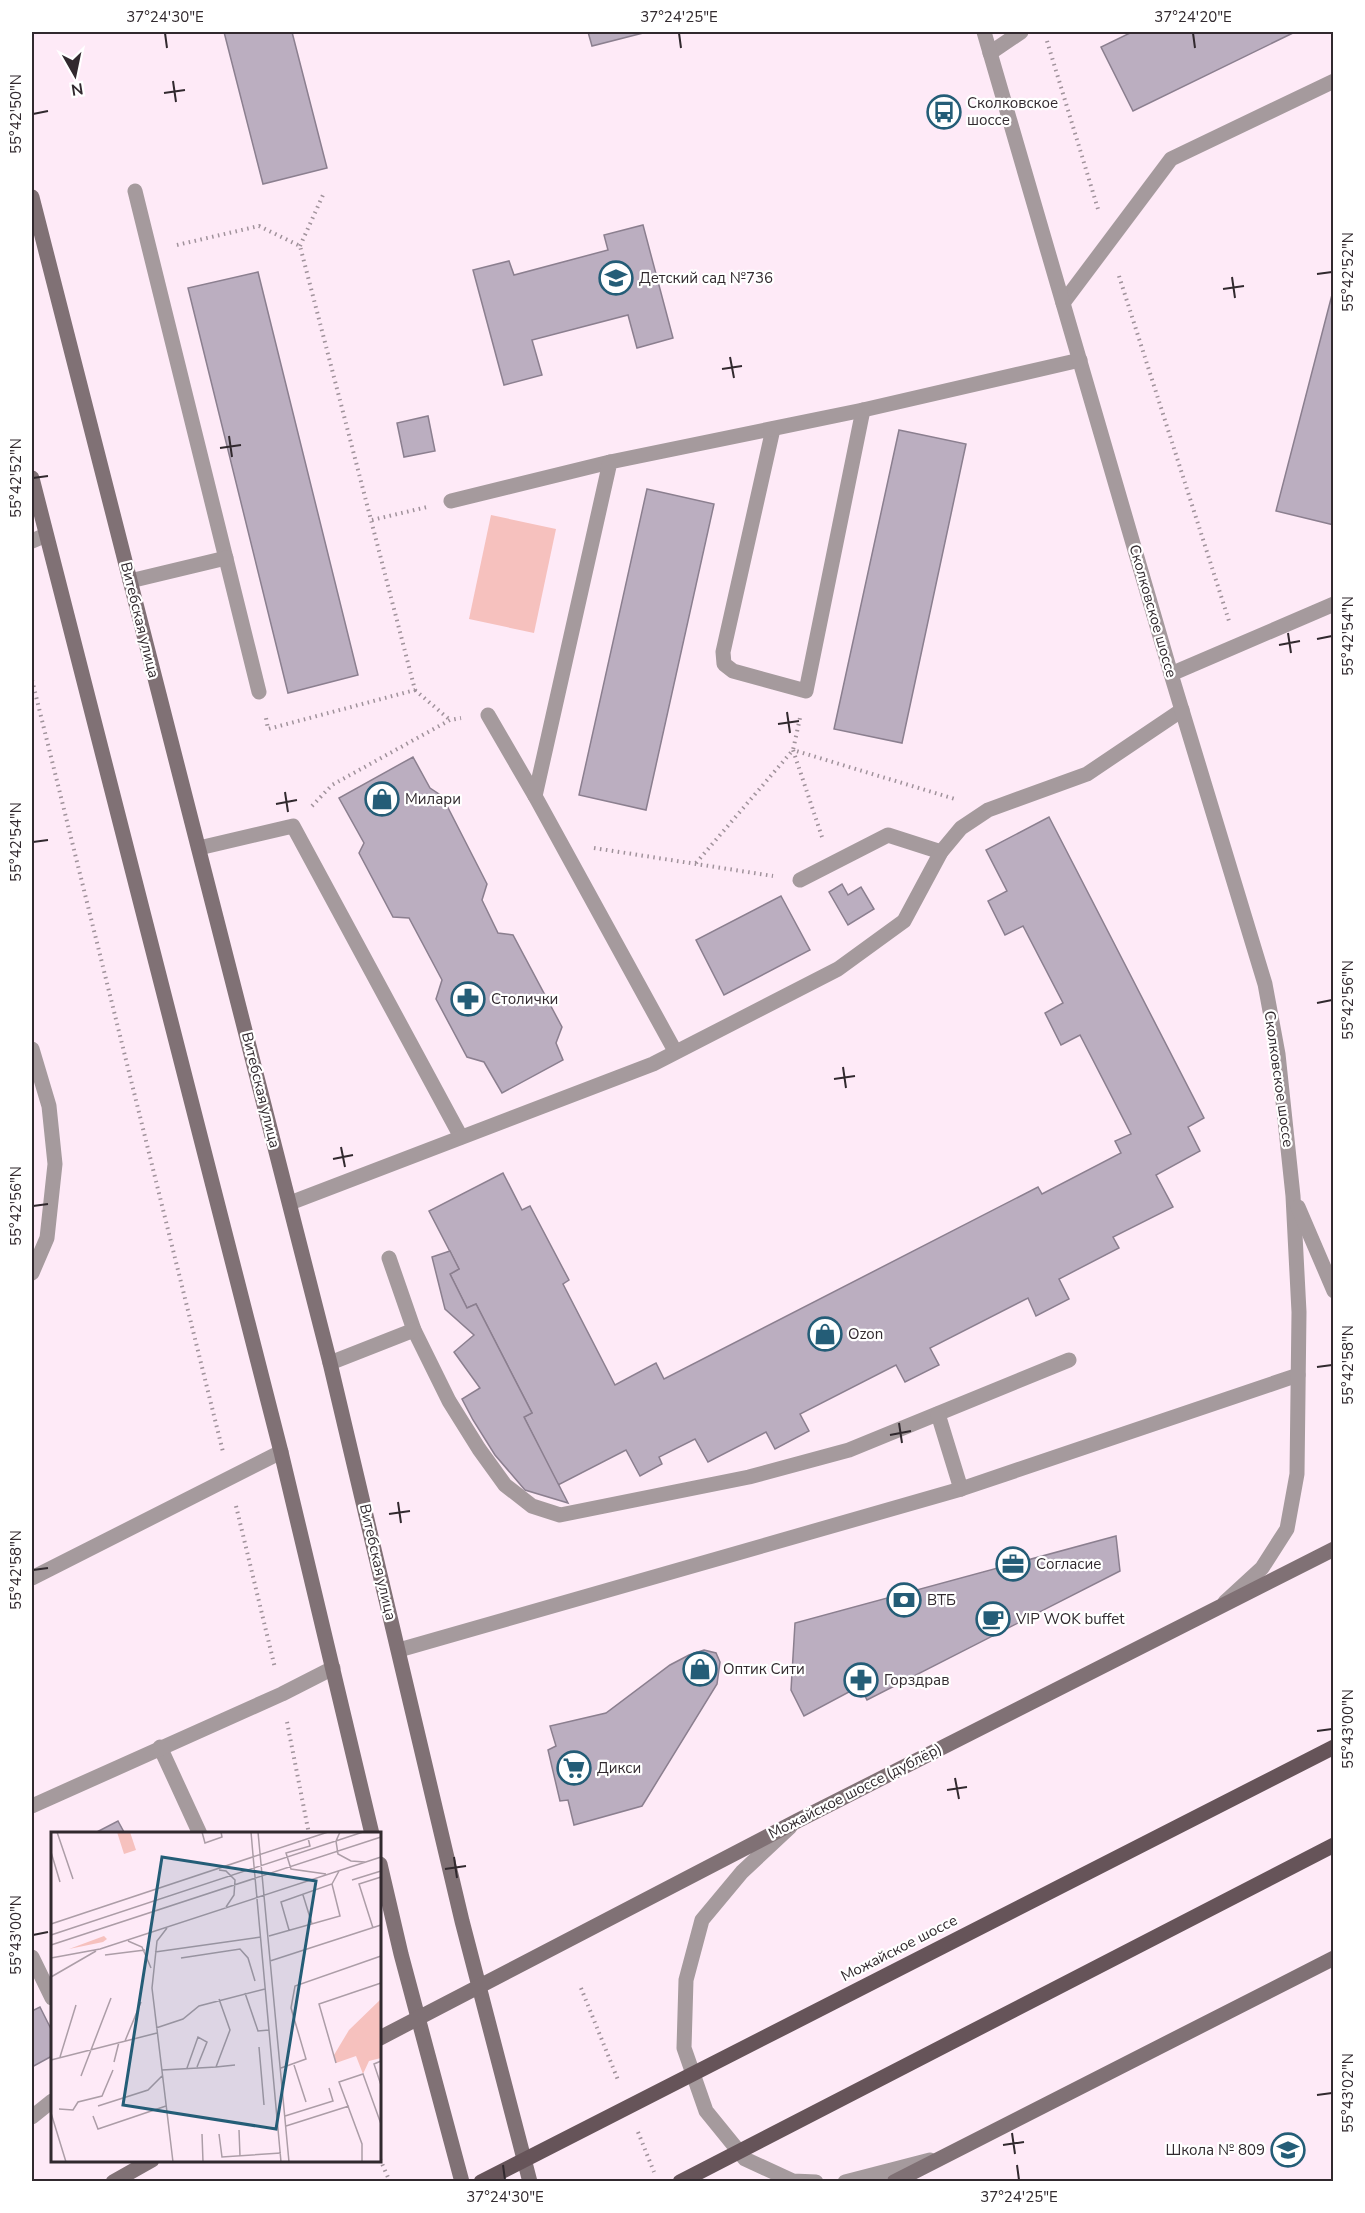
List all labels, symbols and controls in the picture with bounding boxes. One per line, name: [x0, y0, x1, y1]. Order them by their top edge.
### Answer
text: 37°24'30"E: [126, 7, 204, 27]
text: 37°24'25"E: [640, 7, 718, 27]
text: 37°24'20"E: [1154, 7, 1232, 27]
north arrow: [45, 45, 105, 105]
text: 55°42'50"N: [6, 74, 26, 154]
text: N: [70, 77, 85, 101]
place label: Сколковское шоссе: [967, 93, 1058, 130]
bus stop icon: Сколковское шоссе: [926, 94, 962, 130]
text: 55°42'52"N: [1338, 232, 1358, 312]
school or university icon: Детский сад №736: [598, 260, 634, 296]
place label: Детский сад №736: [639, 268, 773, 288]
text: 55°42'52"N: [6, 438, 26, 518]
street label: Сколковское шоссе: [1124, 542, 1182, 680]
street label: Витебская улица: [116, 560, 164, 680]
text: 55°42'54"N: [1338, 596, 1358, 676]
shop icon: Милари: [364, 781, 400, 817]
place label: Милари: [405, 789, 461, 809]
text: 55°42'54"N: [6, 802, 26, 882]
text: 55°42'56"N: [1338, 960, 1358, 1040]
pharmacy icon: Столички: [450, 981, 486, 1017]
place label: Столички: [491, 989, 558, 1009]
street label: Сколковское шоссе: [1260, 1009, 1298, 1149]
street label: Витебская улица: [237, 1030, 285, 1150]
text: 55°42'56"N: [6, 1166, 26, 1246]
shop icon: Ozon: [807, 1316, 843, 1352]
place label: Ozon: [848, 1324, 883, 1344]
text: 55°42'58"N: [1338, 1325, 1358, 1405]
street label: Витебская улица: [355, 1502, 401, 1622]
text: 55°42'58"N: [6, 1530, 26, 1610]
office icon: Согласие: [995, 1546, 1031, 1582]
place label: Согласие: [1036, 1554, 1101, 1574]
bank icon: ВТБ: [886, 1582, 922, 1618]
place label: ВТБ: [927, 1590, 956, 1610]
cafe icon: VIP WOK buffet: [975, 1601, 1011, 1637]
place label: VIP WOK buffet: [1015, 1609, 1125, 1629]
shop icon: Оптик Сити: [682, 1651, 718, 1687]
place label: Оптик Сити: [723, 1659, 805, 1679]
pharmacy icon: Горздрав: [843, 1662, 879, 1698]
place label: Горздрав: [884, 1670, 949, 1690]
text: 55°43'00"N: [1338, 1689, 1358, 1769]
street label: Можайское шоссе (дублёр): [765, 1738, 945, 1844]
supermarket icon: Дикси: [556, 1750, 592, 1786]
place label: Дикси: [597, 1758, 641, 1778]
inset map: [51, 1832, 381, 2162]
text: 55°43'00"N: [6, 1895, 26, 1975]
street label: Можайское шоссе: [837, 1910, 961, 1986]
text: 55°43'02"N: [1338, 2053, 1358, 2133]
school or university icon: Школа № 809: [1270, 2132, 1306, 2168]
place label: Школа № 809: [1165, 2140, 1265, 2160]
text: 37°24'30"E: [466, 2187, 544, 2207]
text: 37°24'25"E: [980, 2187, 1058, 2207]

